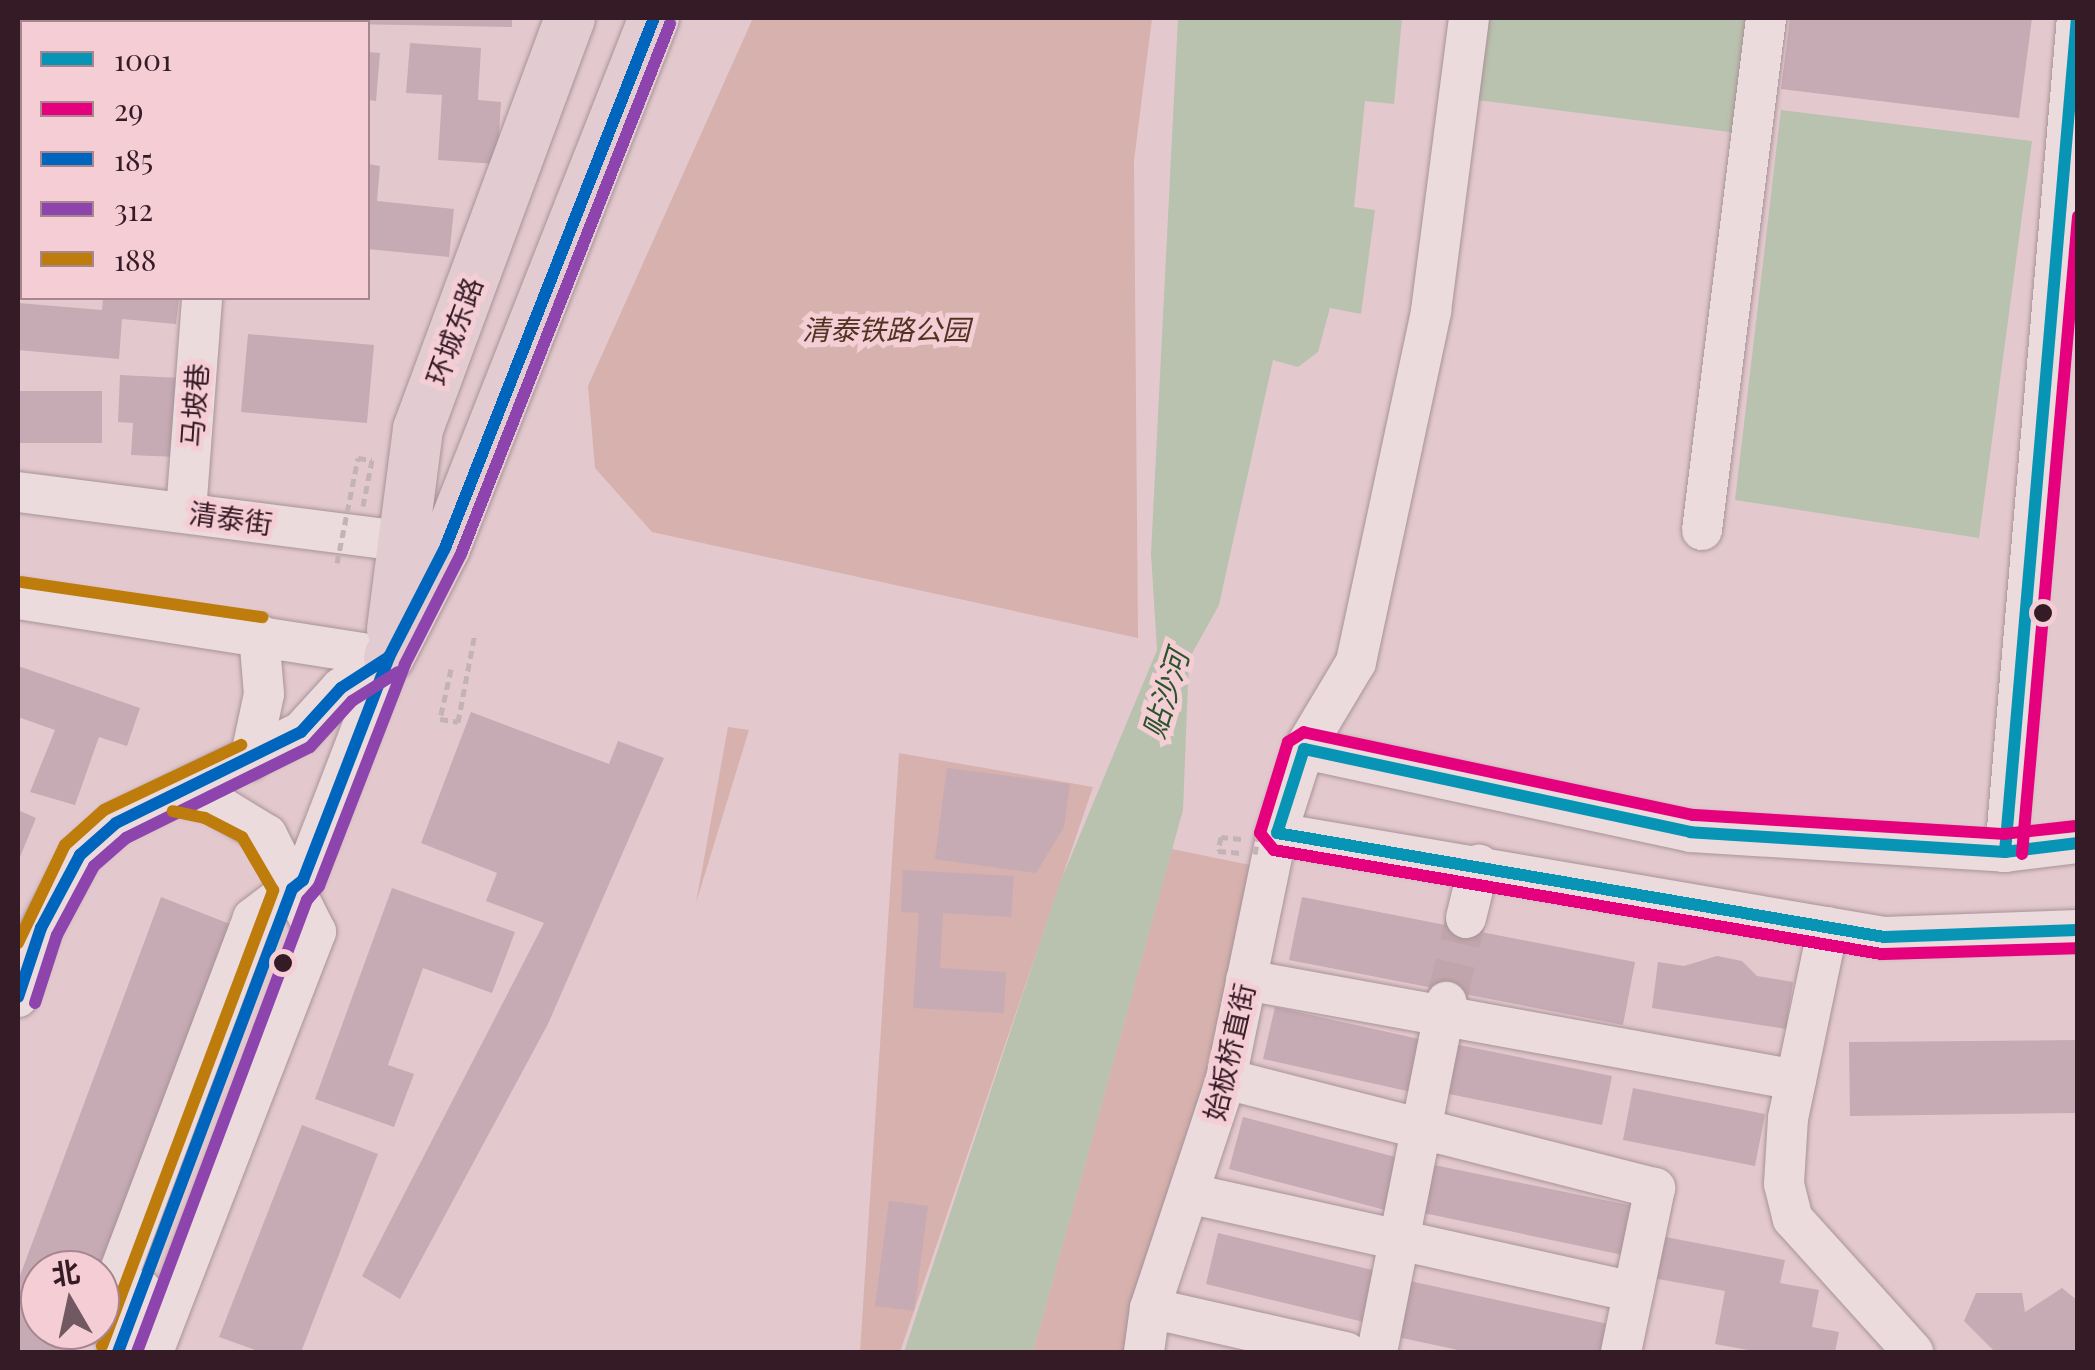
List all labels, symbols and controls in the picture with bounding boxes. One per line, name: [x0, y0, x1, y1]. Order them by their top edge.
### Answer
legend: [20, 20, 370, 300]
text: 1001: [114, 39, 172, 79]
text: 29: [114, 89, 144, 129]
text: 185: [114, 139, 153, 179]
text: 312: [114, 189, 153, 229]
text: 188: [114, 239, 156, 279]
street label: 环城东路: [419, 273, 489, 389]
park label: 清泰铁路公园: [802, 312, 970, 346]
street label: 马坡巷: [174, 362, 214, 448]
street label: 清泰街: [187, 496, 275, 540]
unlabelled marker: [2033, 603, 2053, 623]
water label: 贴沙河: [1135, 646, 1195, 742]
unlabelled marker: [273, 953, 293, 973]
street label: 始板桥直街: [1197, 980, 1261, 1124]
north arrow: [20, 1250, 120, 1350]
text: 北: [49, 1251, 82, 1292]

